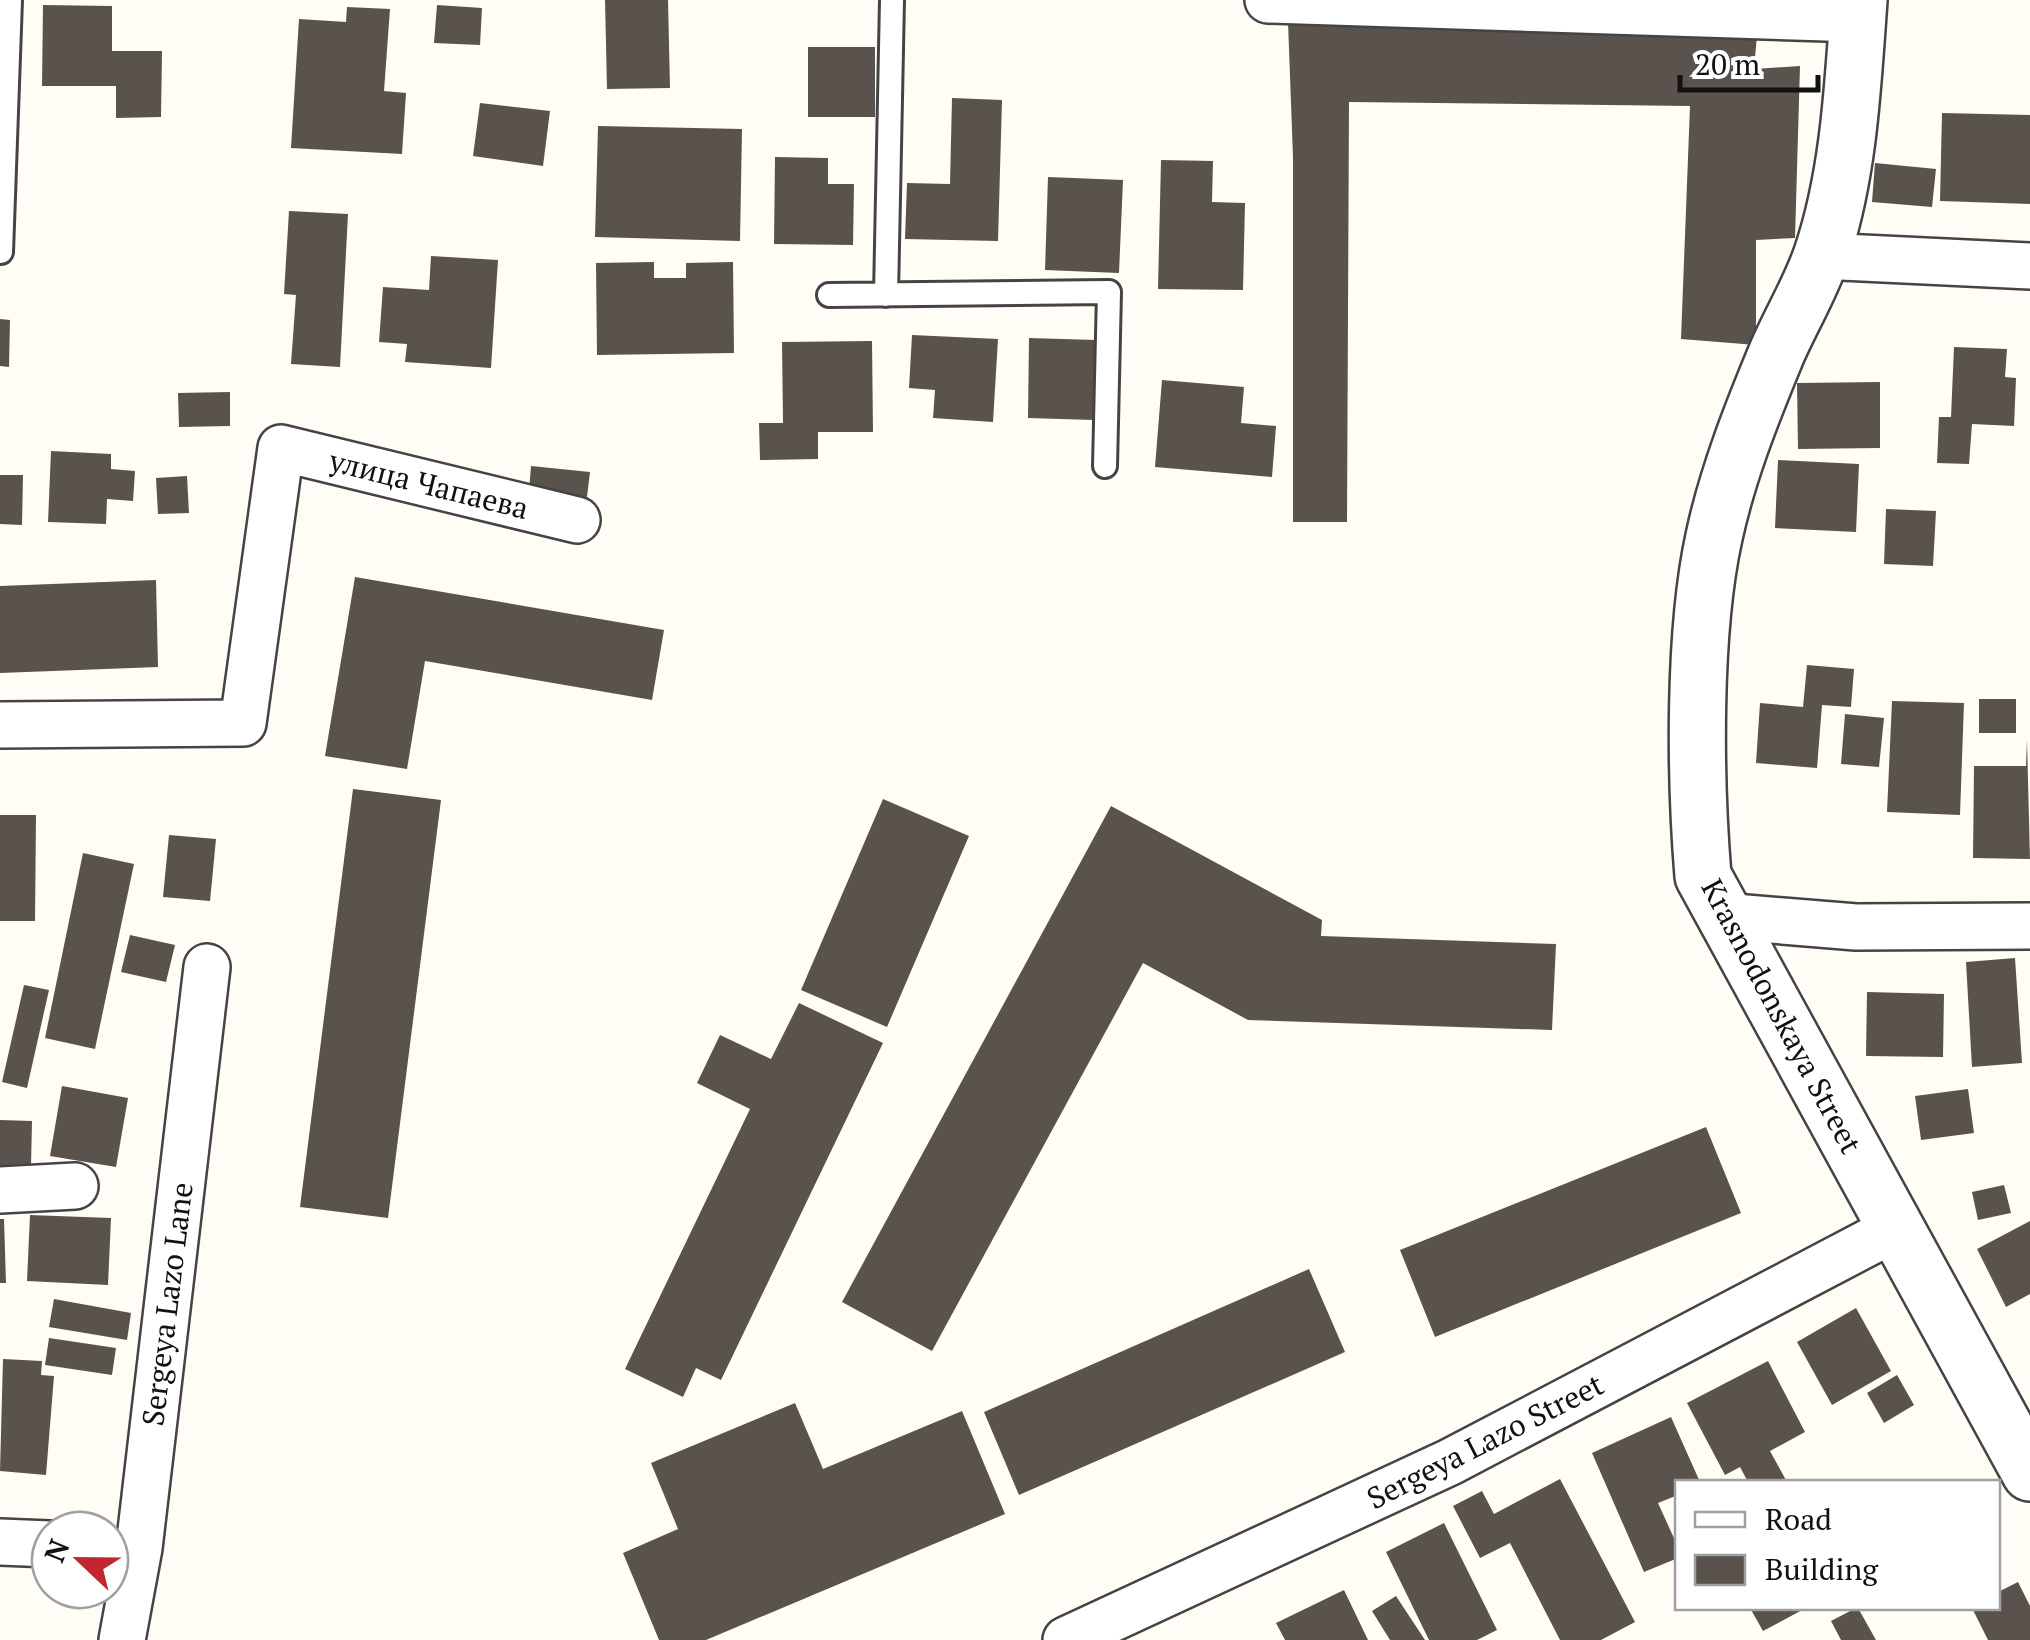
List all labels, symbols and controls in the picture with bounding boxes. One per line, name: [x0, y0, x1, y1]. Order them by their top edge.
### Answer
scale bar: [1680, 30, 1818, 92]
text: 20 m: [1695, 44, 1760, 84]
street label: улица Чапаева: [324, 440, 533, 528]
street label: Krasnodonskaya Street: [1693, 872, 1871, 1160]
street label: Sergeya Lazo Lane: [132, 1180, 202, 1428]
street label: Sergeya Lazo Street: [1360, 1364, 1610, 1518]
legend: [1675, 1480, 2000, 1610]
text: Road: [1765, 1499, 1832, 1539]
north arrow: [30, 1510, 130, 1610]
text: N: [35, 1534, 77, 1567]
text: Building: [1765, 1549, 1879, 1589]

